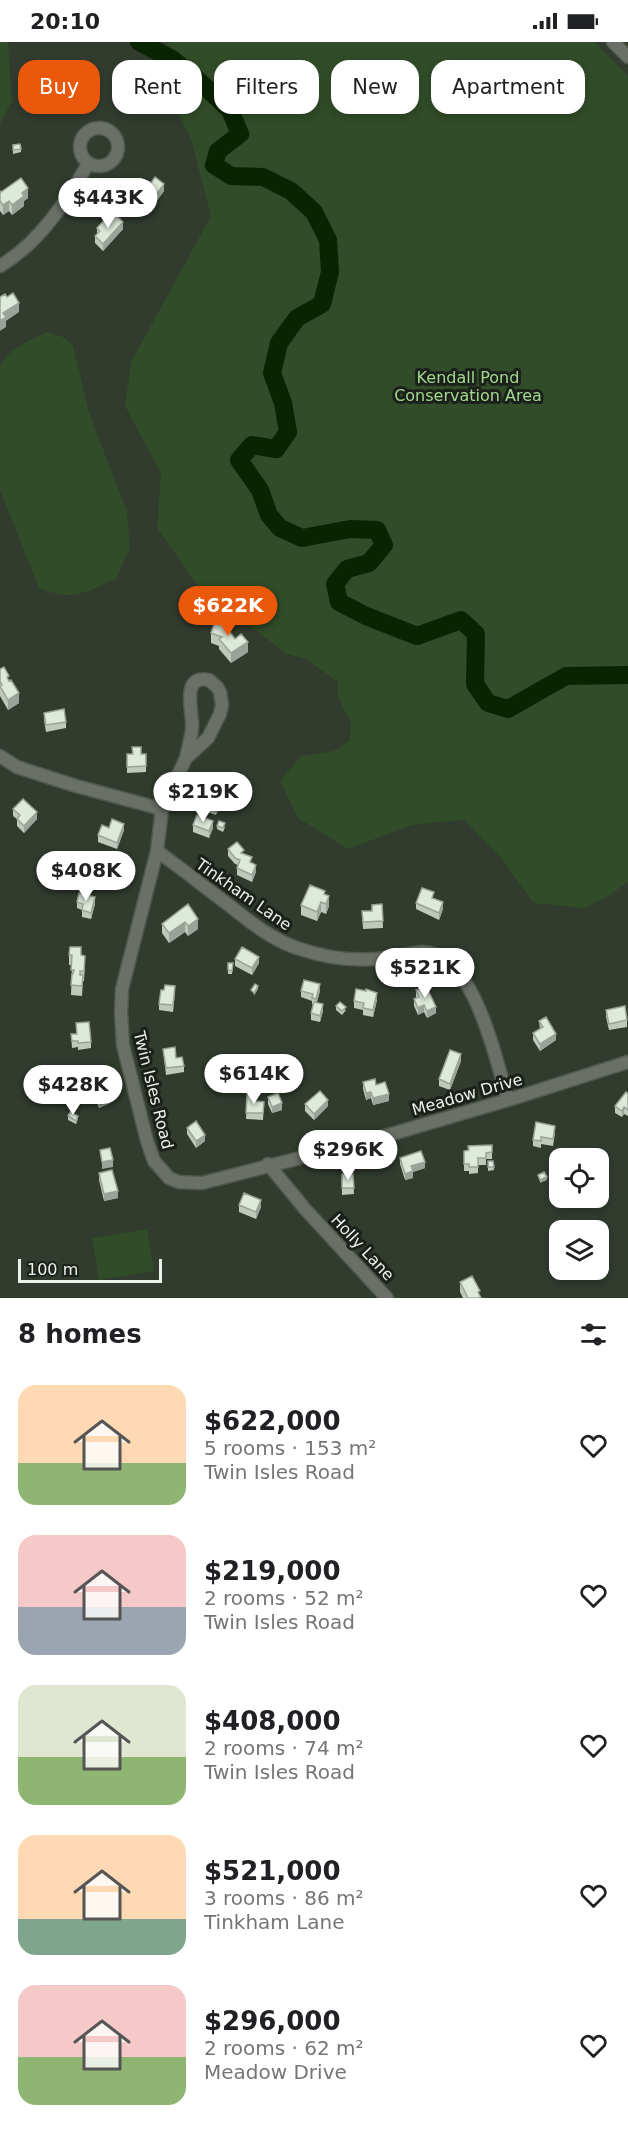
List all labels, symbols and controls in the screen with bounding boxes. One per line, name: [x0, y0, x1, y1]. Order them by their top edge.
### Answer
text: 20:10: [30, 9, 100, 34]
chip: Buy: [18, 60, 100, 114]
chip: Rent: [112, 60, 202, 114]
chip: Filters: [214, 60, 319, 114]
chip: New: [331, 60, 419, 114]
chip: Apartment: [431, 60, 585, 114]
pin: $443K: [66, 178, 150, 229]
text: $443K: [72, 185, 144, 209]
park label: Kendall Pond Conservation Area: [394, 368, 542, 405]
pin: $622K: [186, 586, 270, 637]
text: $622K: [192, 593, 264, 617]
pin: $219K: [161, 772, 245, 823]
text: $219K: [167, 779, 239, 803]
pin: $408K: [44, 851, 128, 902]
street label: Tinkham Lane: [191, 854, 295, 934]
text: $408K: [50, 858, 122, 882]
pin: $521K: [383, 948, 467, 999]
text: $521K: [389, 955, 461, 979]
street label: Twin Isles Road: [129, 1028, 177, 1151]
pin: $614K: [212, 1054, 296, 1105]
text: $614K: [218, 1061, 290, 1085]
pin: $428K: [31, 1065, 115, 1116]
street label: Meadow Drive: [410, 1070, 525, 1119]
text: $428K: [37, 1072, 109, 1096]
pin: $296K: [306, 1130, 390, 1181]
text: $296K: [312, 1137, 384, 1161]
map controls: [549, 1148, 609, 1280]
button: locate: [549, 1148, 609, 1208]
street label: Holly Lane: [327, 1210, 398, 1285]
button: layers: [549, 1220, 609, 1280]
scale bar: [18, 1256, 162, 1284]
text: 100 m: [27, 1260, 78, 1279]
icon: filters: [577, 1318, 610, 1351]
text: 8 homes: [18, 1319, 142, 1349]
text: $622,000: [204, 1406, 341, 1436]
icon: home: [66, 1409, 138, 1481]
icon: heart: [577, 1429, 610, 1462]
text: 5 rooms · 153 m²: [204, 1436, 376, 1460]
text: Twin Isles Road: [204, 1460, 355, 1484]
text: $219,000: [204, 1556, 341, 1586]
icon: home: [66, 1559, 138, 1631]
icon: heart: [577, 1579, 610, 1612]
text: 2 rooms · 52 m²: [204, 1586, 364, 1610]
text: Twin Isles Road: [204, 1610, 355, 1634]
text: $408,000: [204, 1706, 341, 1736]
icon: home: [66, 1709, 138, 1781]
icon: heart: [577, 1729, 610, 1762]
text: 2 rooms · 74 m²: [204, 1736, 364, 1760]
text: Twin Isles Road: [204, 1760, 355, 1784]
text: $521,000: [204, 1856, 341, 1886]
icon: home: [66, 1859, 138, 1931]
icon: heart: [577, 1879, 610, 1912]
text: 3 rooms · 86 m²: [204, 1886, 364, 1910]
text: Tinkham Lane: [204, 1910, 345, 1934]
text: $296,000: [204, 2006, 341, 2036]
icon: home: [66, 2009, 138, 2081]
icon: heart: [577, 2029, 610, 2062]
text: 2 rooms · 62 m²: [204, 2036, 364, 2060]
text: Meadow Drive: [204, 2060, 347, 2084]

